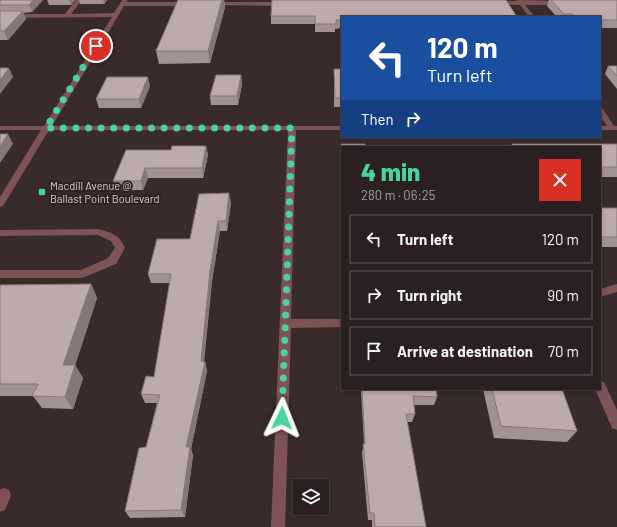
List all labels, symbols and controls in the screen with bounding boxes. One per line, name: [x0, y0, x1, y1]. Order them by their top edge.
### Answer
pin: [79, 29, 113, 63]
text: 120 m: [427, 30, 498, 64]
icon: left: [361, 32, 413, 84]
icon: arrive: [85, 35, 107, 57]
text: Turn left: [427, 64, 493, 86]
icon: right: [402, 108, 424, 130]
text: Then: [361, 110, 394, 128]
text: 4 min: [361, 157, 420, 186]
button: close: [539, 159, 581, 201]
place label: Macdill Avenue @ Ballast Point Boulevard: [50, 179, 160, 205]
marker: Macdill Avenue @ Ballast Point Boulevard: [37, 187, 47, 197]
text: 280 m · 06:25: [361, 187, 435, 203]
icon: left: [363, 228, 385, 250]
text: Turn left: [397, 230, 453, 248]
text: 120 m: [542, 230, 579, 248]
icon: right: [363, 284, 385, 306]
text: Turn right: [397, 286, 462, 304]
text: 90 m: [547, 286, 579, 304]
icon: arrive: [363, 340, 385, 362]
text: Arrive at destination: [397, 342, 533, 360]
text: 70 m: [548, 342, 579, 360]
position arrow: [261, 397, 303, 439]
map controls: [293, 479, 329, 515]
button: layers: [293, 479, 329, 515]

